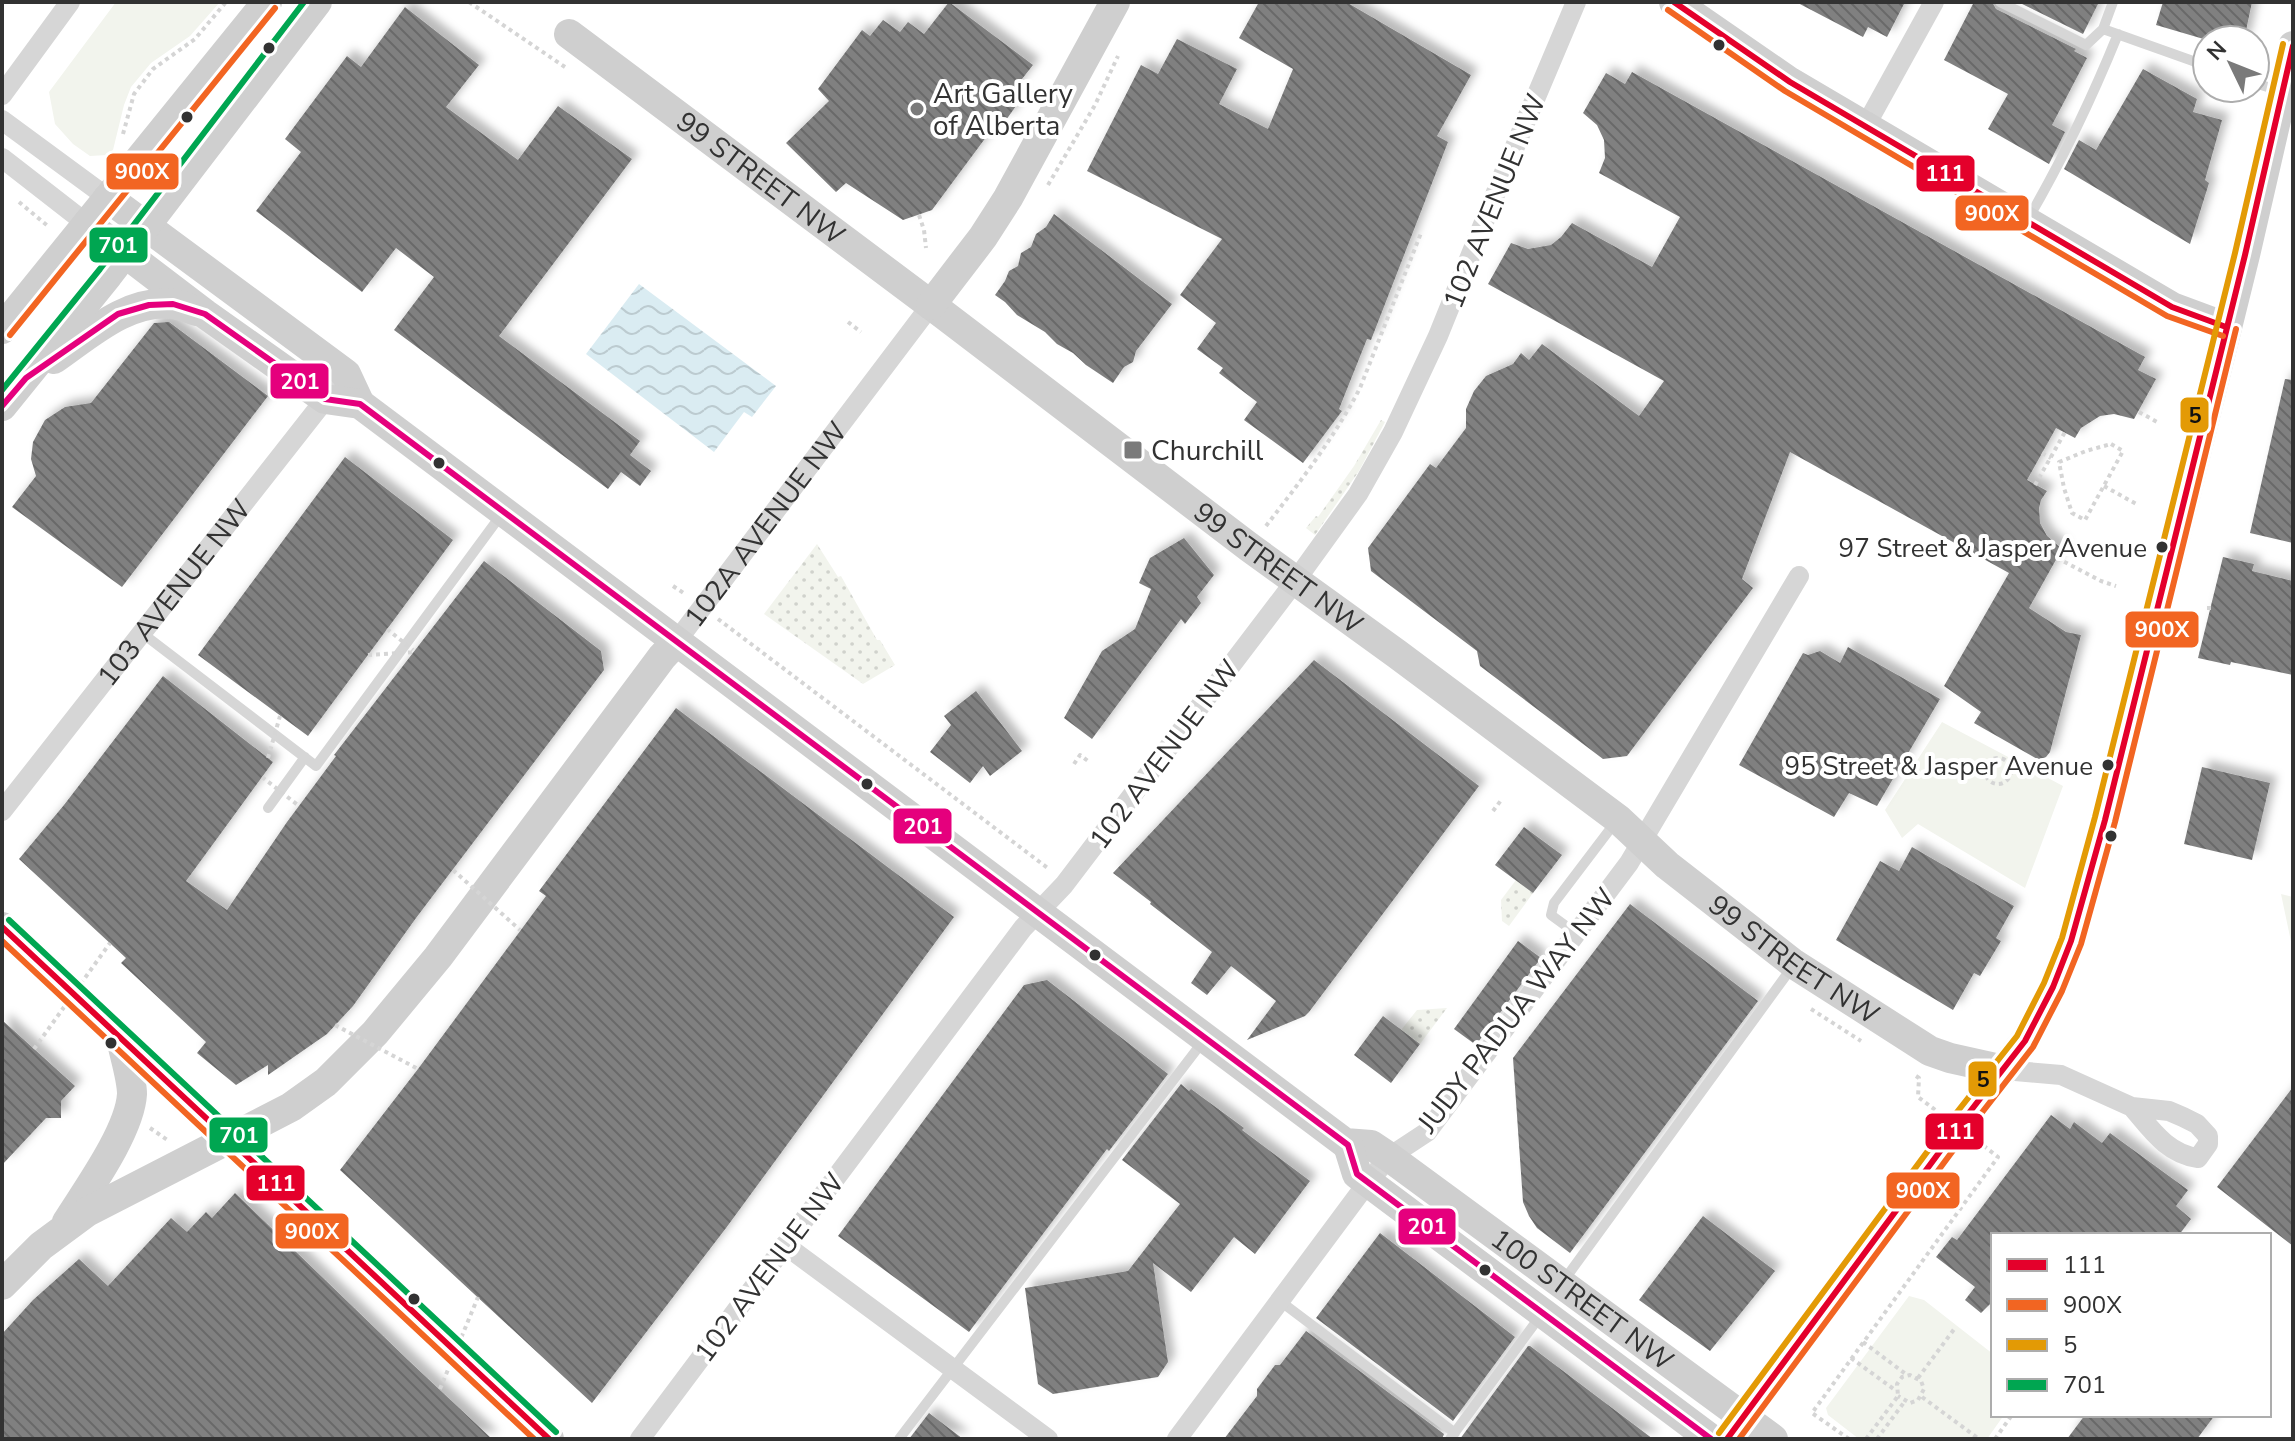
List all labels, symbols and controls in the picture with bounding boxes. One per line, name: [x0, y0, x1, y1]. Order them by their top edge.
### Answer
north arrow: [2191, 24, 2271, 104]
text: N: [2201, 35, 2234, 67]
unlabelled marker: [1711, 37, 1727, 53]
unlabelled marker: [261, 40, 277, 56]
place label: Art Gallery of Alberta: [933, 75, 1074, 145]
street label: 102 AVENUE NW: [1435, 88, 1555, 314]
marker: Art Gallery of Alberta: [908, 100, 926, 118]
street label: 99 STREET NW: [669, 103, 853, 254]
unlabelled marker: [179, 109, 195, 125]
line badge: 900X: [105, 152, 180, 191]
line badge: 111: [1915, 154, 1976, 193]
text: 900X: [115, 157, 169, 187]
text: 111: [1925, 159, 1965, 189]
line badge: 900X: [1954, 194, 2030, 232]
text: 900X: [1965, 199, 2019, 229]
line badge: 701: [88, 226, 149, 264]
text: 701: [98, 231, 138, 261]
line badge: 201: [269, 362, 330, 400]
text: 201: [280, 367, 320, 397]
line badge: 5: [2179, 396, 2210, 434]
text: 5: [2188, 401, 2202, 431]
street label: 102A AVENUE NW: [676, 414, 856, 635]
place label: Churchill: [1151, 432, 1264, 470]
marker: Churchill: [1122, 439, 1144, 461]
unlabelled marker: [431, 455, 447, 471]
street label: 103 AVENUE NW: [89, 491, 260, 695]
street label: 99 STREET NW: [1186, 494, 1371, 643]
place label: 97 Street & Jasper Avenue: [1839, 531, 2147, 566]
marker: 97 Street & Jasper Avenue: [2154, 539, 2170, 555]
line badge: 900X: [2124, 610, 2200, 649]
text: 900X: [2135, 615, 2189, 645]
street label: 102 AVENUE NW: [1081, 652, 1249, 857]
place label: 95 Street & Jasper Avenue: [1785, 749, 2093, 784]
marker: 95 Street & Jasper Avenue: [2100, 757, 2116, 773]
unlabelled marker: [859, 776, 875, 792]
line badge: 201: [892, 807, 953, 845]
text: 201: [903, 812, 943, 842]
unlabelled marker: [2103, 828, 2119, 844]
street label: JUDY PADUA WAY NW: [1409, 880, 1625, 1142]
street label: 99 STREET NW: [1700, 886, 1886, 1034]
unlabelled marker: [1087, 947, 1103, 963]
unlabelled marker: [103, 1035, 119, 1051]
line badge: 5: [1967, 1060, 1998, 1098]
text: 5: [1976, 1065, 1990, 1095]
line badge: 111: [1924, 1112, 1985, 1151]
line badge: 701: [208, 1116, 269, 1154]
text: 111: [1935, 1117, 1975, 1147]
text: 701: [219, 1121, 259, 1151]
line badge: 111: [245, 1164, 306, 1202]
street label: 102 AVENUE NW: [686, 1165, 854, 1370]
text: 111: [256, 1169, 296, 1199]
line badge: 900X: [1885, 1171, 1961, 1210]
text: 900X: [1896, 1176, 1950, 1206]
line badge: 201: [1397, 1207, 1457, 1246]
line badge: 900X: [274, 1212, 350, 1250]
text: 201: [1407, 1212, 1447, 1242]
text: 900X: [285, 1217, 339, 1247]
street label: 100 STREET NW: [1483, 1220, 1681, 1380]
legend: [1991, 1233, 2271, 1417]
text: 111: [2063, 1249, 2106, 1281]
unlabelled marker: [1477, 1262, 1493, 1278]
text: 900X: [2063, 1289, 2122, 1321]
unlabelled marker: [406, 1291, 422, 1307]
text: 5: [2063, 1329, 2077, 1361]
text: 701: [2063, 1369, 2106, 1401]

